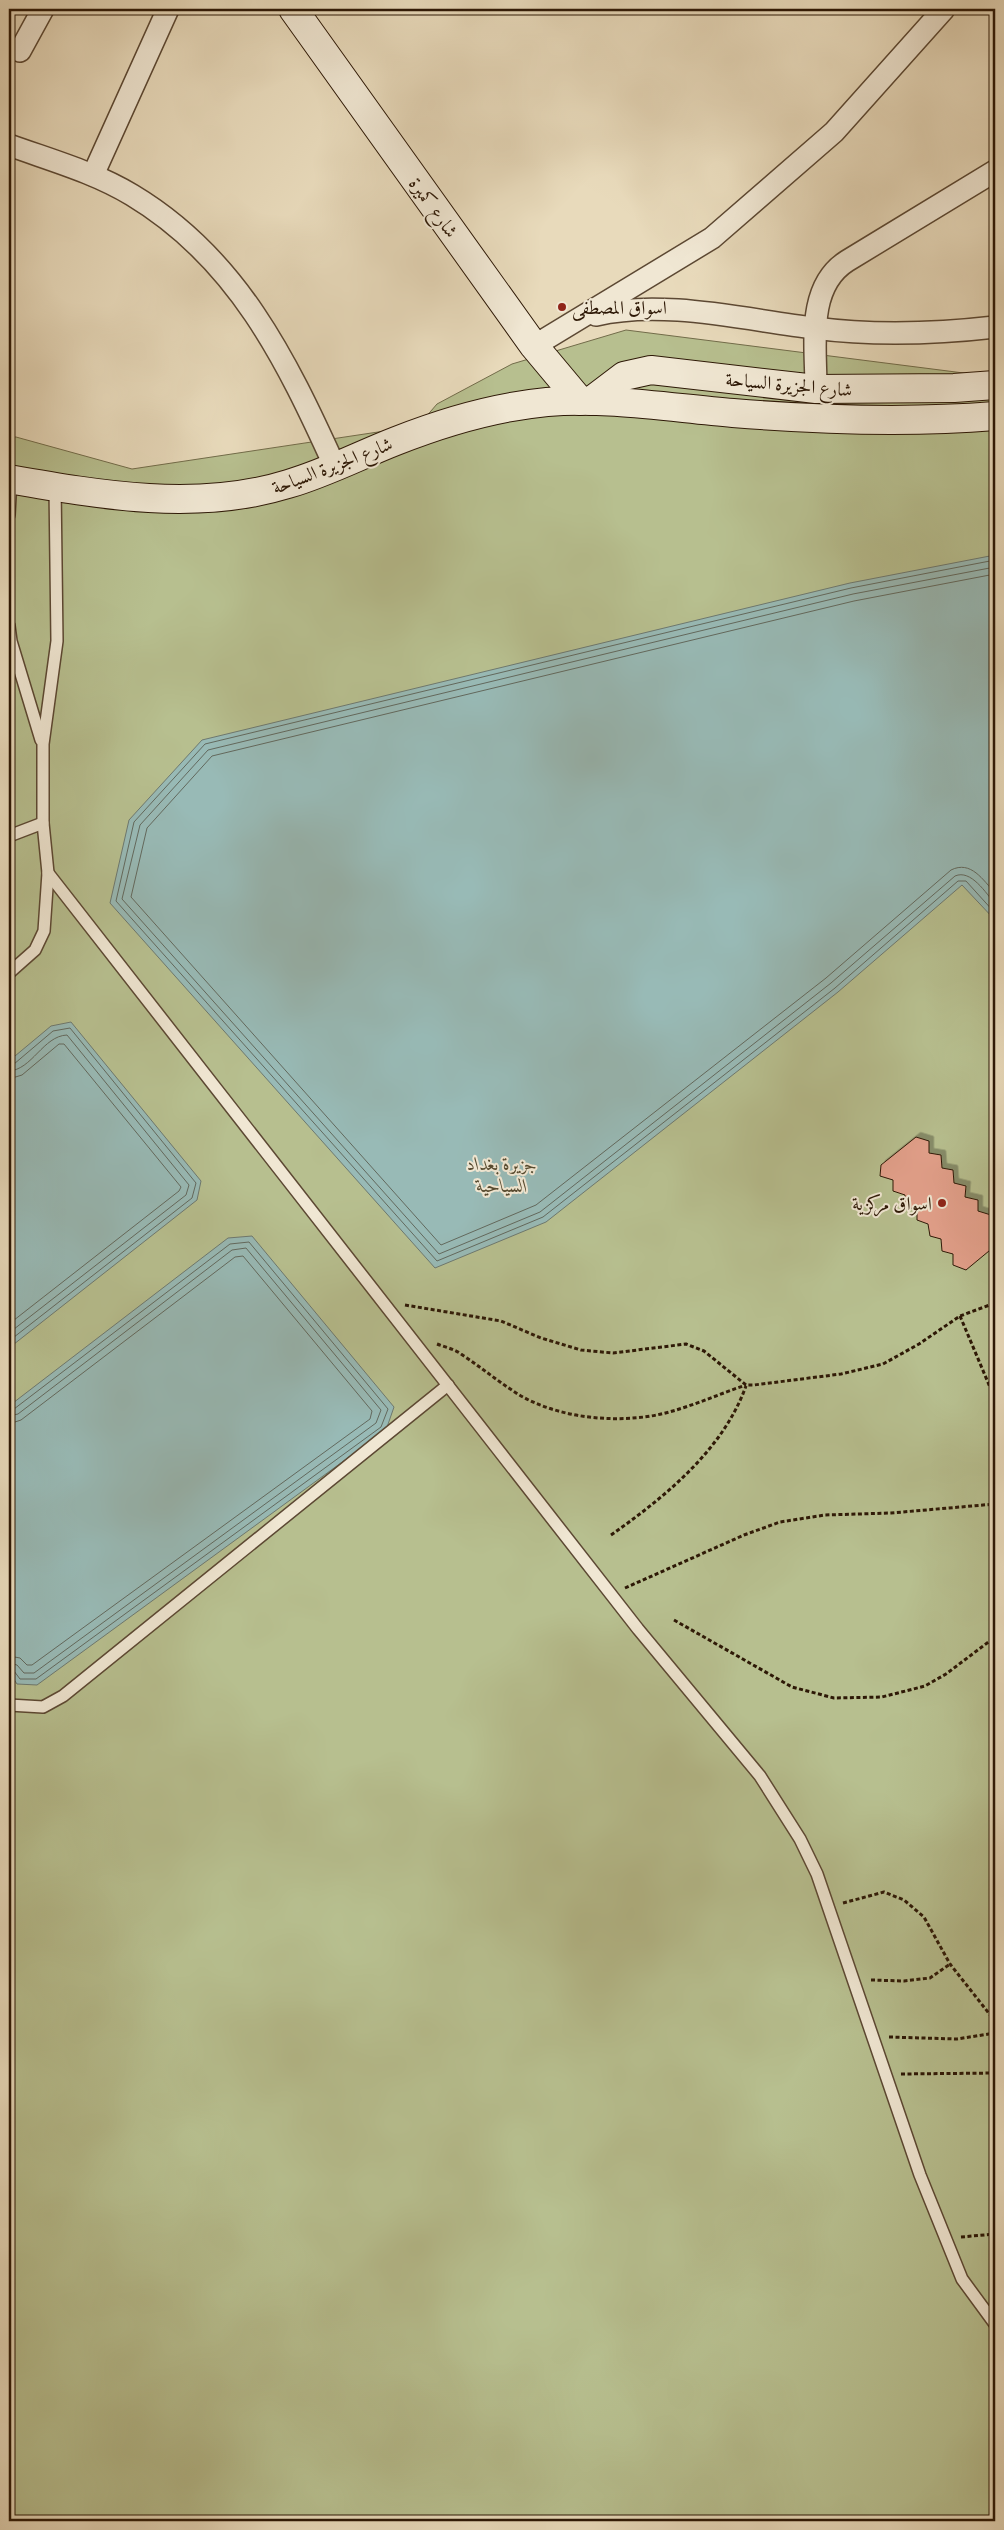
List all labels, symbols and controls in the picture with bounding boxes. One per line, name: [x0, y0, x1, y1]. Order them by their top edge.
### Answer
street label: شارع كميرة: [401, 173, 463, 244]
place label: اسواق المصطفى: [572, 296, 667, 323]
marker: اسواق المصطفى: [556, 301, 568, 313]
street label: شارع الجزيرة السياحة: [724, 367, 853, 405]
street label: شارع الجزيرة السياحة: [269, 432, 397, 503]
park label: جزيرة بغداد السياحية: [467, 1152, 537, 1201]
place label: اسواق مركزية: [852, 1192, 932, 1219]
marker: اسواق مركزية: [936, 1197, 948, 1209]

